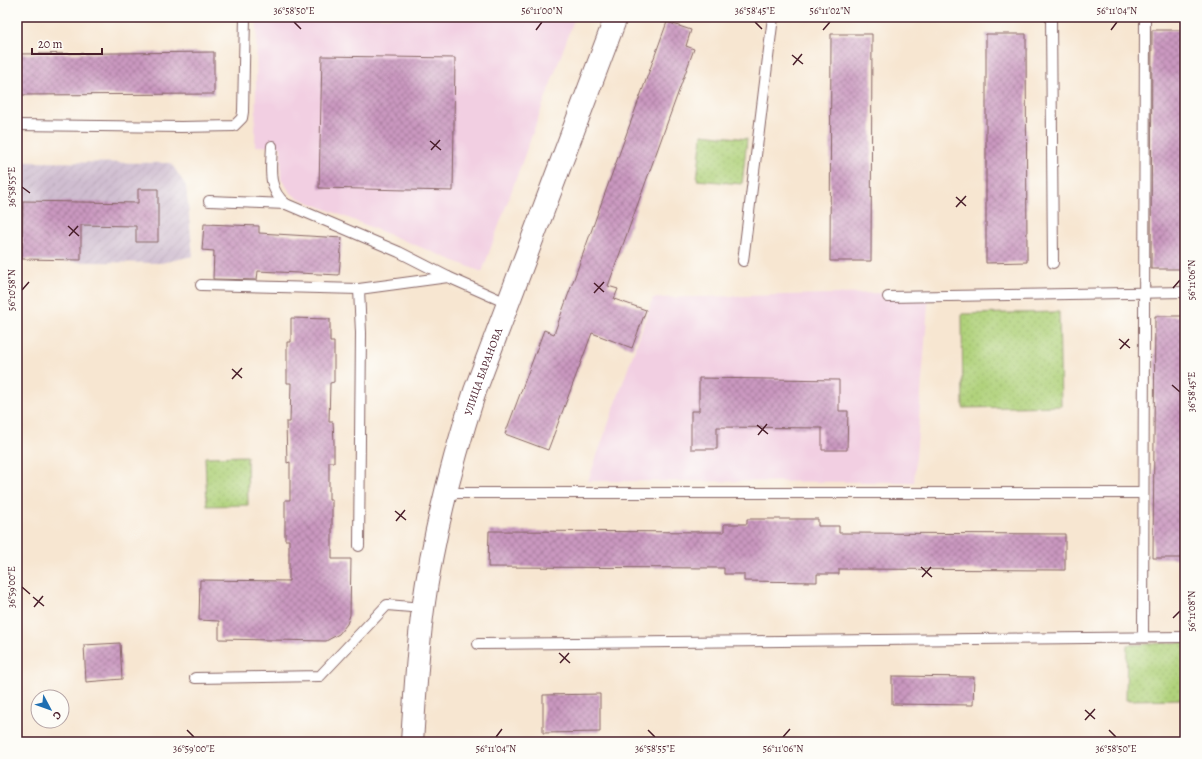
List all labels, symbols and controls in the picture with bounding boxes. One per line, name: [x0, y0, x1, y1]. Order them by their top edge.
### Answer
text: 36°58'50"E: [273, 4, 315, 17]
text: 56°11'00"N: [521, 4, 563, 17]
text: 36°58'45"E: [735, 4, 775, 17]
text: 56°11'02"N: [810, 4, 850, 17]
text: 56°11'04"N: [1097, 4, 1137, 17]
scale bar: [32, 30, 102, 56]
text: 20 m: [38, 36, 62, 52]
text: 36°58'55"E: [5, 167, 18, 207]
text: 56°11'06"N: [1185, 260, 1198, 300]
text: 56°10'58"N: [5, 269, 18, 311]
street label: УЛИЦА БАРАНОВА: [461, 325, 506, 417]
text: 36°58'45"E: [1185, 372, 1198, 412]
text: 36°59'00"E: [5, 566, 18, 608]
text: 56°11'08"N: [1185, 591, 1198, 631]
north arrow: [30, 689, 70, 729]
text: С: [49, 708, 65, 723]
text: 36°59'00"E: [173, 742, 215, 755]
text: 56°11'04"N: [476, 742, 516, 755]
text: 36°58'55"E: [635, 742, 675, 755]
text: 56°11'06"N: [763, 742, 803, 755]
text: 36°58'50"E: [1095, 742, 1137, 755]

